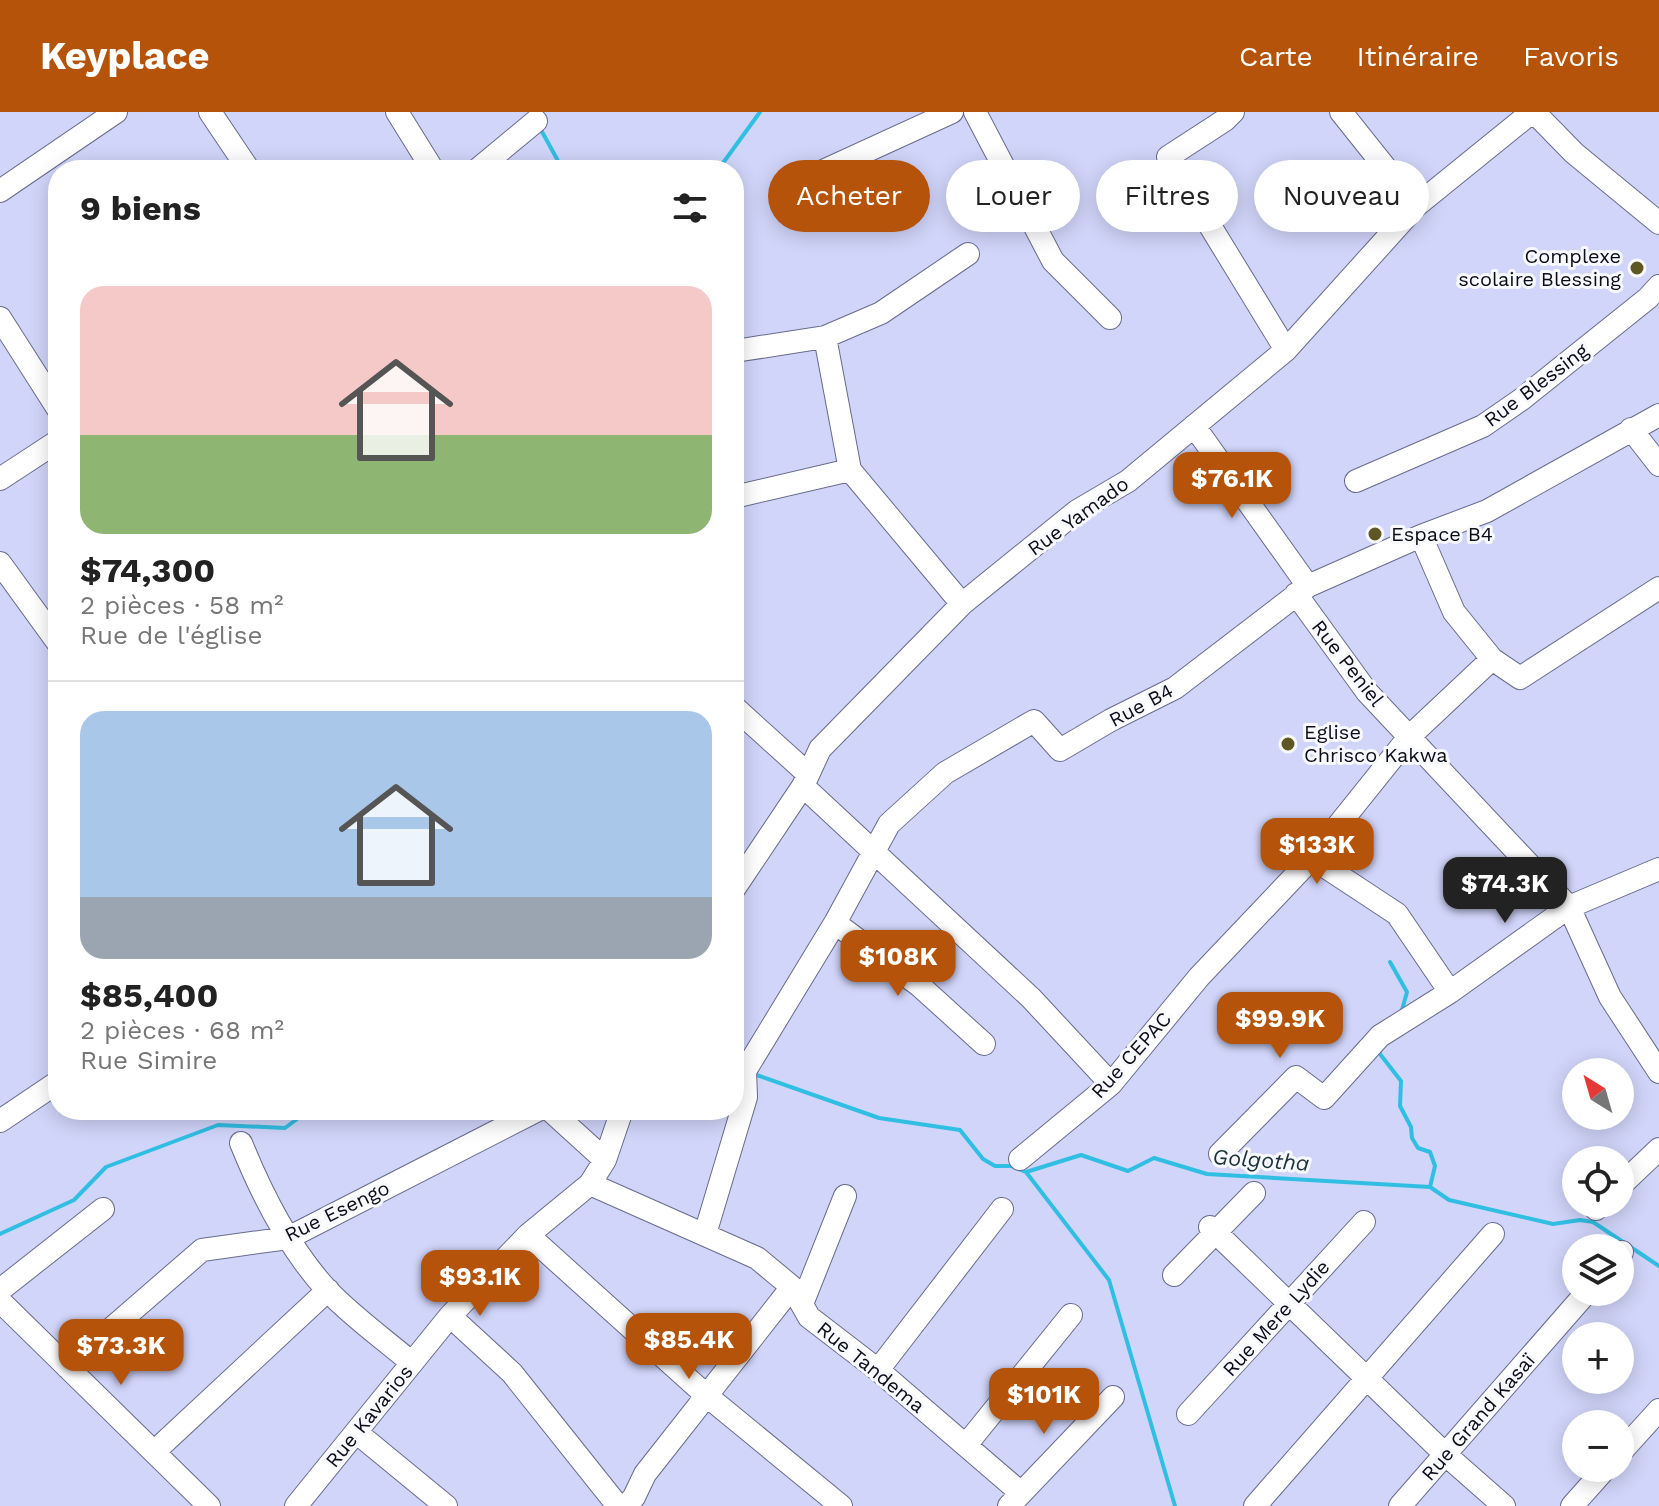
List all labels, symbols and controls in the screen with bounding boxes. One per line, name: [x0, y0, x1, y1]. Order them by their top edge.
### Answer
text: Keyplace: [40, 34, 209, 78]
text: Carte: [1239, 40, 1313, 73]
text: Itinéraire: [1357, 40, 1479, 73]
text: Favoris: [1523, 40, 1619, 73]
chip: Acheter: [768, 160, 930, 232]
chip: Louer: [946, 160, 1080, 232]
chip: Filtres: [1096, 160, 1238, 232]
chip: Nouveau: [1254, 160, 1429, 232]
icon: filters: [668, 186, 712, 230]
text: 9 biens: [80, 188, 201, 228]
place label: Complexe scolaire Blessing: [1458, 244, 1621, 291]
marker: Complexe scolaire Blessing: [1628, 259, 1646, 277]
icon: home: [324, 338, 468, 482]
street label: Rue Blessing: [1479, 338, 1593, 432]
pin: $76.1K: [1167, 452, 1297, 520]
text: $76.1K: [1191, 463, 1273, 493]
street label: Rue Yamado: [1023, 471, 1133, 561]
place label: Espace B4: [1391, 522, 1493, 546]
marker: Espace B4: [1366, 525, 1384, 543]
text: $74,300: [80, 550, 215, 590]
text: 2 pièces · 58 m²: [80, 590, 283, 620]
street label: Rue Peniel: [1307, 615, 1389, 711]
text: Rue de l'église: [80, 620, 262, 650]
street label: Rue B4: [1105, 678, 1177, 732]
place label: Eglise Chrisco Kakwa: [1304, 720, 1447, 767]
marker: Eglise Chrisco Kakwa: [1279, 735, 1297, 753]
icon: home: [324, 763, 468, 907]
pin: $133K: [1261, 818, 1373, 886]
text: $133K: [1279, 829, 1355, 859]
pin: $74.3K: [1440, 857, 1570, 925]
text: $74.3K: [1461, 868, 1549, 898]
pin: $108K: [842, 930, 954, 998]
text: $108K: [859, 941, 937, 971]
text: $85,400: [80, 975, 218, 1015]
pin: $99.9K: [1215, 992, 1345, 1060]
text: $99.9K: [1235, 1003, 1325, 1033]
street label: Rue CEPAC: [1086, 1007, 1176, 1103]
text: 2 pièces · 68 m²: [80, 1015, 284, 1045]
text: Rue Simire: [80, 1045, 217, 1075]
north arrow: [1562, 1058, 1634, 1130]
map controls: [1562, 1058, 1634, 1482]
water label: Golgotha: [1212, 1144, 1310, 1176]
button: locate: [1562, 1146, 1634, 1218]
street label: Rue Esengo: [281, 1175, 393, 1247]
button: layers: [1562, 1234, 1634, 1306]
pin: $93.1K: [415, 1250, 545, 1318]
street label: Rue Mere Lydie: [1217, 1255, 1335, 1381]
text: $93.1K: [439, 1261, 521, 1291]
pin: $85.4K: [624, 1313, 754, 1381]
street label: Rue Tandema: [812, 1316, 930, 1418]
pin: $73.3K: [56, 1319, 186, 1387]
button: +: [1562, 1322, 1634, 1394]
text: $85.4K: [644, 1324, 734, 1354]
text: $73.3K: [77, 1330, 165, 1360]
street label: Rue Grand Kasaï: [1416, 1348, 1540, 1485]
street label: Rue Kavarios: [320, 1360, 418, 1472]
pin: $101K: [988, 1368, 1100, 1436]
text: $101K: [1007, 1379, 1081, 1409]
button: −: [1562, 1410, 1634, 1482]

